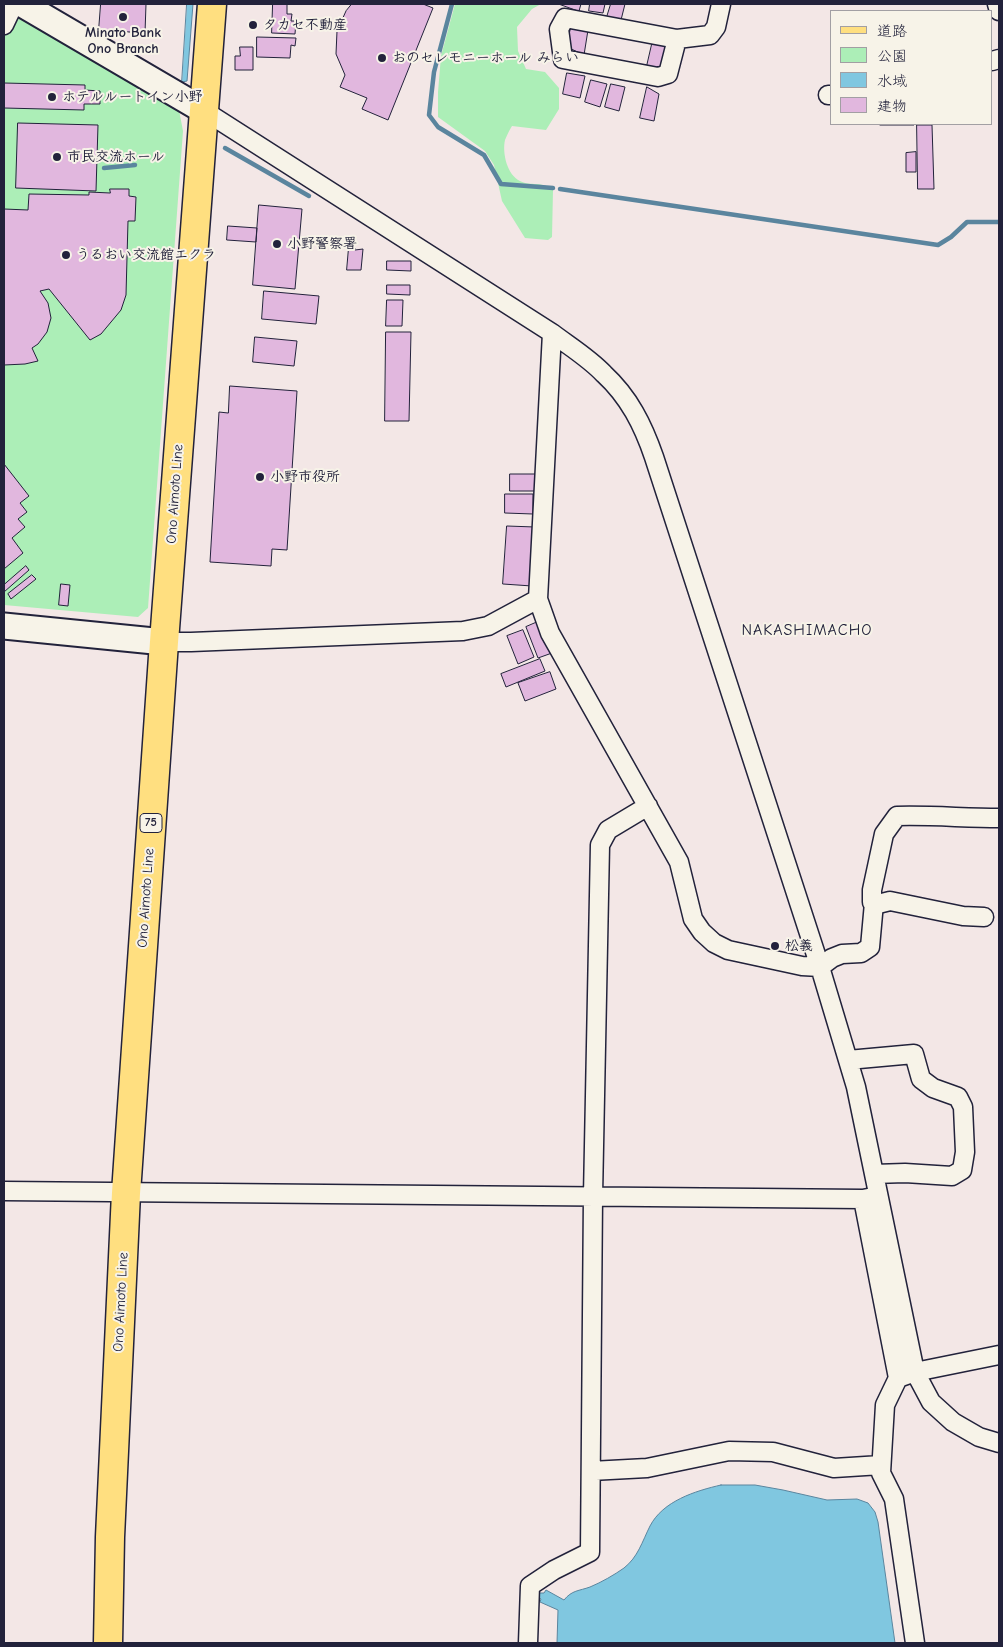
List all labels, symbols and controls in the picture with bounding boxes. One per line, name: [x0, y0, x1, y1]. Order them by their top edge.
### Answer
legend: [830, 10, 993, 125]
marker: Minato Bank Ono Branch: [117, 11, 129, 23]
place label: タカセ不動産: [263, 17, 347, 33]
marker: タカセ不動産: [247, 19, 259, 31]
text: 道路: [877, 22, 907, 40]
place label: Minato Bank Ono Branch: [85, 25, 161, 58]
text: 公園: [877, 47, 907, 65]
place label: おのセレモニーホール みらい: [392, 50, 579, 66]
marker: おのセレモニーホール みらい: [376, 52, 388, 64]
text: 水域: [877, 72, 907, 90]
place label: ホテルルートイン小野: [62, 89, 203, 105]
marker: ホテルルートイン小野: [46, 91, 58, 103]
text: 建物: [877, 97, 907, 115]
place label: 市民交流ホール: [67, 149, 165, 165]
marker: 市民交流ホール: [51, 151, 63, 163]
place label: 小野警察署: [287, 236, 357, 252]
marker: 小野警察署: [271, 238, 283, 250]
place label: うるおい交流館エクラ: [76, 247, 216, 263]
marker: うるおい交流館エクラ: [60, 249, 72, 261]
street label: Ono Aimoto Line: [163, 444, 187, 544]
place label: 小野市役所: [270, 469, 340, 485]
marker: 小野市役所: [254, 471, 266, 483]
district label: NAKASHIMACHO: [740, 620, 874, 640]
road number: 75: [140, 814, 162, 832]
street label: Ono Aimoto Line: [134, 848, 158, 948]
place label: 松義: [785, 938, 813, 954]
marker: 松義: [769, 940, 781, 952]
street label: Ono Aimoto Line: [110, 1252, 132, 1352]

